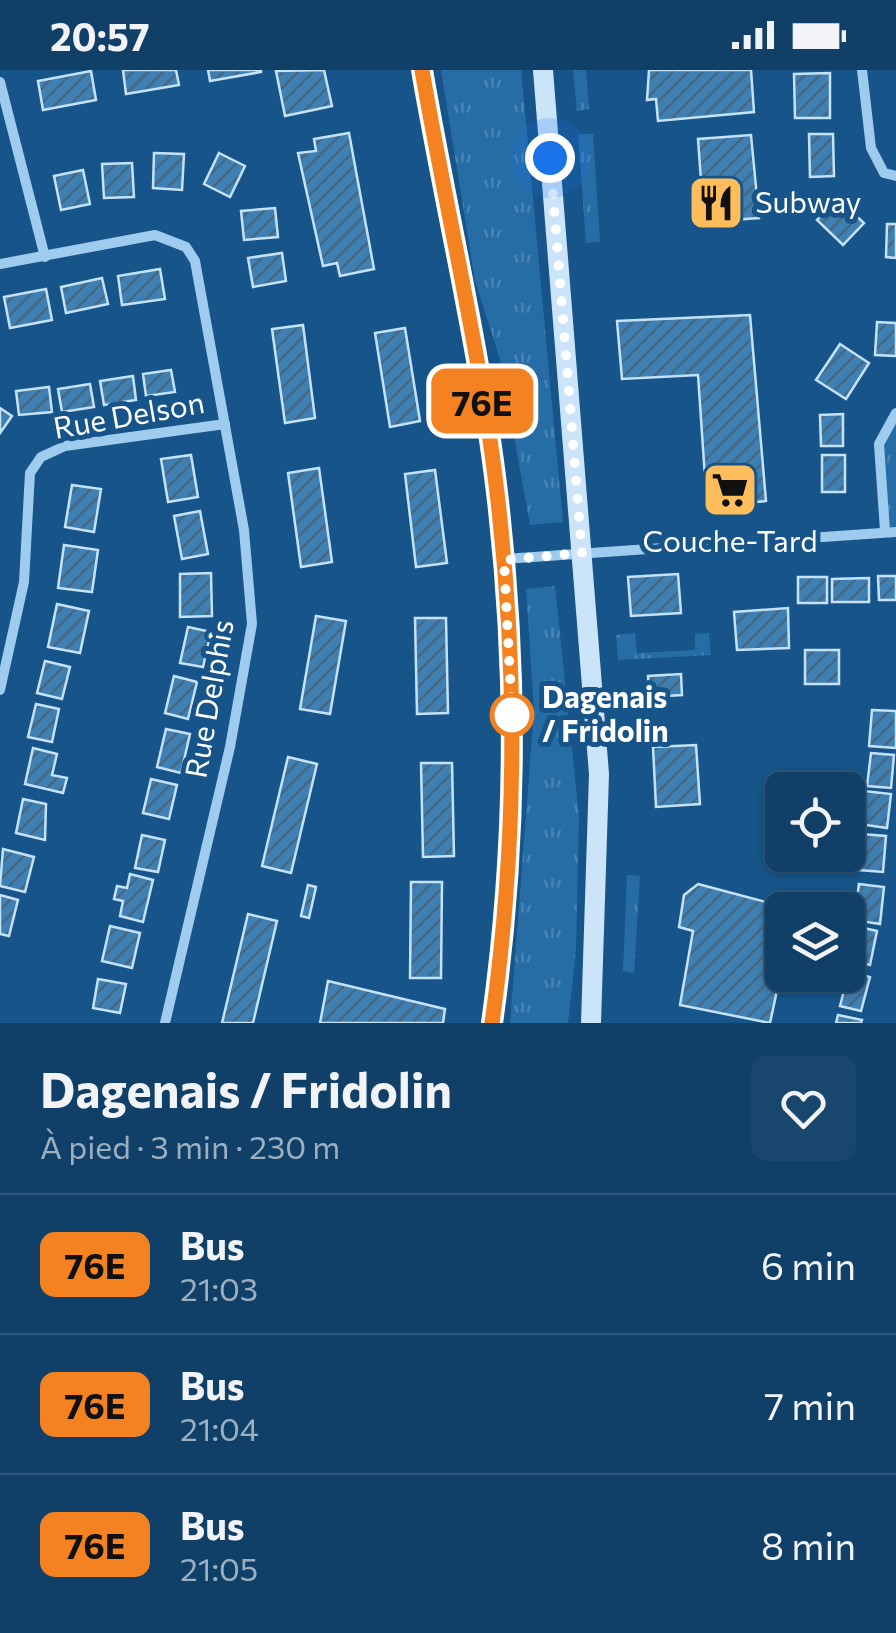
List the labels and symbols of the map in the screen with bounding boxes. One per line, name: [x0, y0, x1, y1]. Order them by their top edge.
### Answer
your location: [525, 133, 575, 183]
restaurant icon: Subway: [686, 173, 746, 233]
place label: Subway: [755, 182, 861, 219]
line badge: 76E: [424, 368, 540, 434]
street label: Rue Delson: [50, 382, 207, 445]
supermarket icon: Couche-Tard: [700, 460, 760, 520]
place label: Couche-Tard: [642, 521, 818, 558]
street label: Rue Delphis: [175, 617, 240, 781]
place label: Dagenais / Fridolin: [542, 677, 669, 748]
marker: Dagenais / Fridolin: [491, 694, 533, 736]

